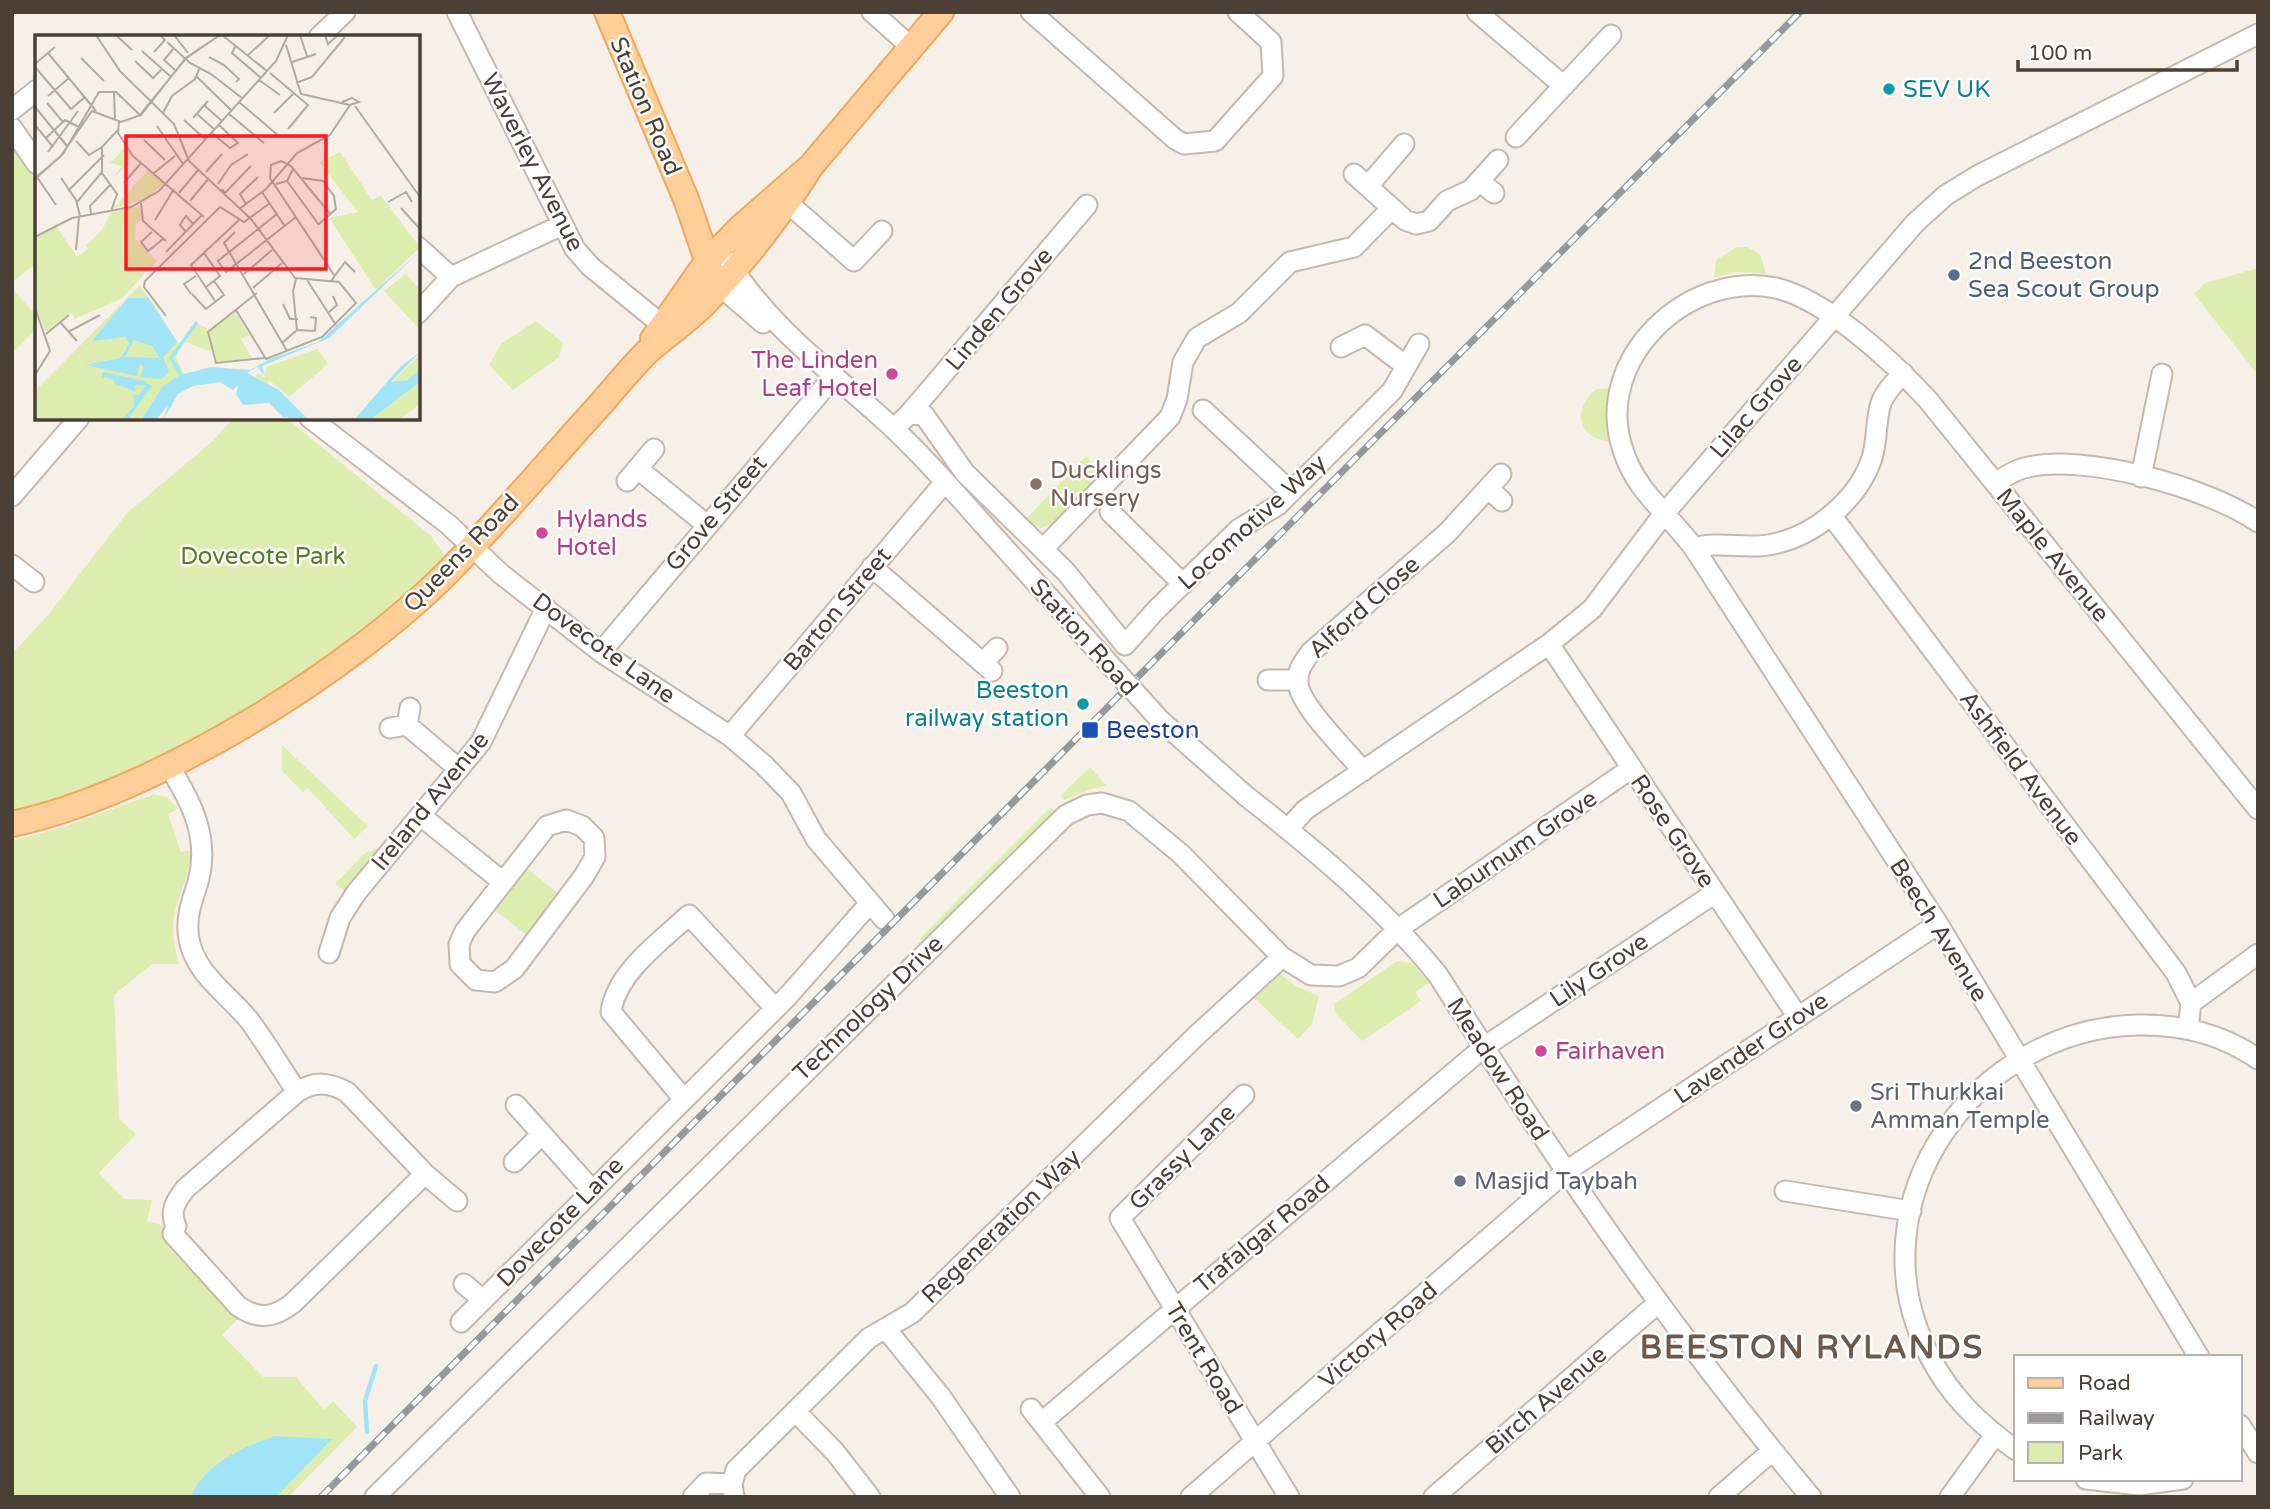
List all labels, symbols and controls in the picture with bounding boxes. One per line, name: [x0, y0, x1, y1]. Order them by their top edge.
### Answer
scale bar: [2018, 28, 2237, 72]
street label: Station Road: [603, 33, 688, 180]
inset map: [35, 35, 420, 420]
text: 100 m: [2028, 41, 2092, 66]
street label: Waverley Avenue: [475, 68, 590, 256]
place label: SEV UK: [1903, 75, 1990, 104]
marker: SEV UK: [1881, 81, 1897, 97]
street label: Linden Grove: [940, 242, 1059, 377]
place label: 2nd Beeston Sea Scout Group: [1968, 247, 2160, 304]
marker: 2nd Beeston Sea Scout Group: [1946, 267, 1962, 283]
place label: The Linden Leaf Hotel: [751, 346, 878, 403]
street label: Lilac Grove: [1704, 350, 1809, 464]
marker: The Linden Leaf Hotel: [884, 366, 900, 382]
street label: Locomotive Way: [1172, 448, 1332, 596]
street label: Grove Street: [660, 449, 773, 577]
place label: Ducklings Nursery: [1050, 456, 1162, 513]
marker: Ducklings Nursery: [1028, 476, 1044, 492]
street label: Maple Avenue: [1990, 483, 2115, 628]
street label: Queens Road: [398, 488, 525, 619]
place label: Hylands Hotel: [556, 505, 648, 562]
marker: Hylands Hotel: [534, 525, 550, 541]
park label: Dovecote Park: [180, 542, 346, 571]
street label: Barton Street: [777, 542, 897, 677]
street label: Alford Close: [1303, 550, 1426, 665]
street label: Station Road: [1023, 573, 1144, 702]
street label: Dovecote Lane: [527, 587, 681, 710]
place label: Beeston railway station: [905, 676, 1069, 733]
street label: Ashfield Avenue: [1953, 685, 2088, 851]
marker: Beeston railway station: [1075, 696, 1091, 712]
place label: Beeston: [1106, 716, 1199, 745]
marker: Beeston: [1080, 720, 1100, 740]
street label: Ireland Avenue: [366, 726, 495, 877]
street label: Rose Grove: [1624, 769, 1721, 894]
street label: Laburnum Grove: [1428, 784, 1603, 915]
street label: Beech Avenue: [1883, 853, 1994, 1007]
street label: Lily Grove: [1545, 927, 1654, 1014]
street label: Technology Drive: [787, 929, 949, 1087]
street label: Lavender Grove: [1669, 986, 1834, 1111]
street label: Meadow Road: [1440, 992, 1555, 1146]
place label: Fairhaven: [1555, 1037, 1665, 1066]
marker: Fairhaven: [1533, 1043, 1549, 1059]
place label: Sri Thurkkai Amman Temple: [1870, 1078, 2050, 1135]
street label: Grassy Lane: [1123, 1098, 1242, 1217]
marker: Sri Thurkkai Amman Temple: [1848, 1098, 1864, 1114]
street label: Regeneration Way: [916, 1143, 1087, 1310]
street label: Dovecote Lane: [491, 1151, 630, 1293]
place label: Masjid Taybah: [1474, 1167, 1638, 1196]
street label: Trafalgar Road: [1189, 1169, 1336, 1300]
marker: Masjid Taybah: [1452, 1173, 1468, 1189]
street label: Victory Road: [1313, 1276, 1443, 1395]
street label: Trent Road: [1159, 1297, 1248, 1420]
district label: BEESTON RYLANDS: [1640, 1329, 1984, 1367]
street label: Birch Avenue: [1480, 1340, 1613, 1461]
legend: [2014, 1355, 2242, 1481]
text: Road: [2078, 1371, 2131, 1396]
text: Railway: [2078, 1406, 2155, 1431]
text: Park: [2078, 1441, 2123, 1466]

